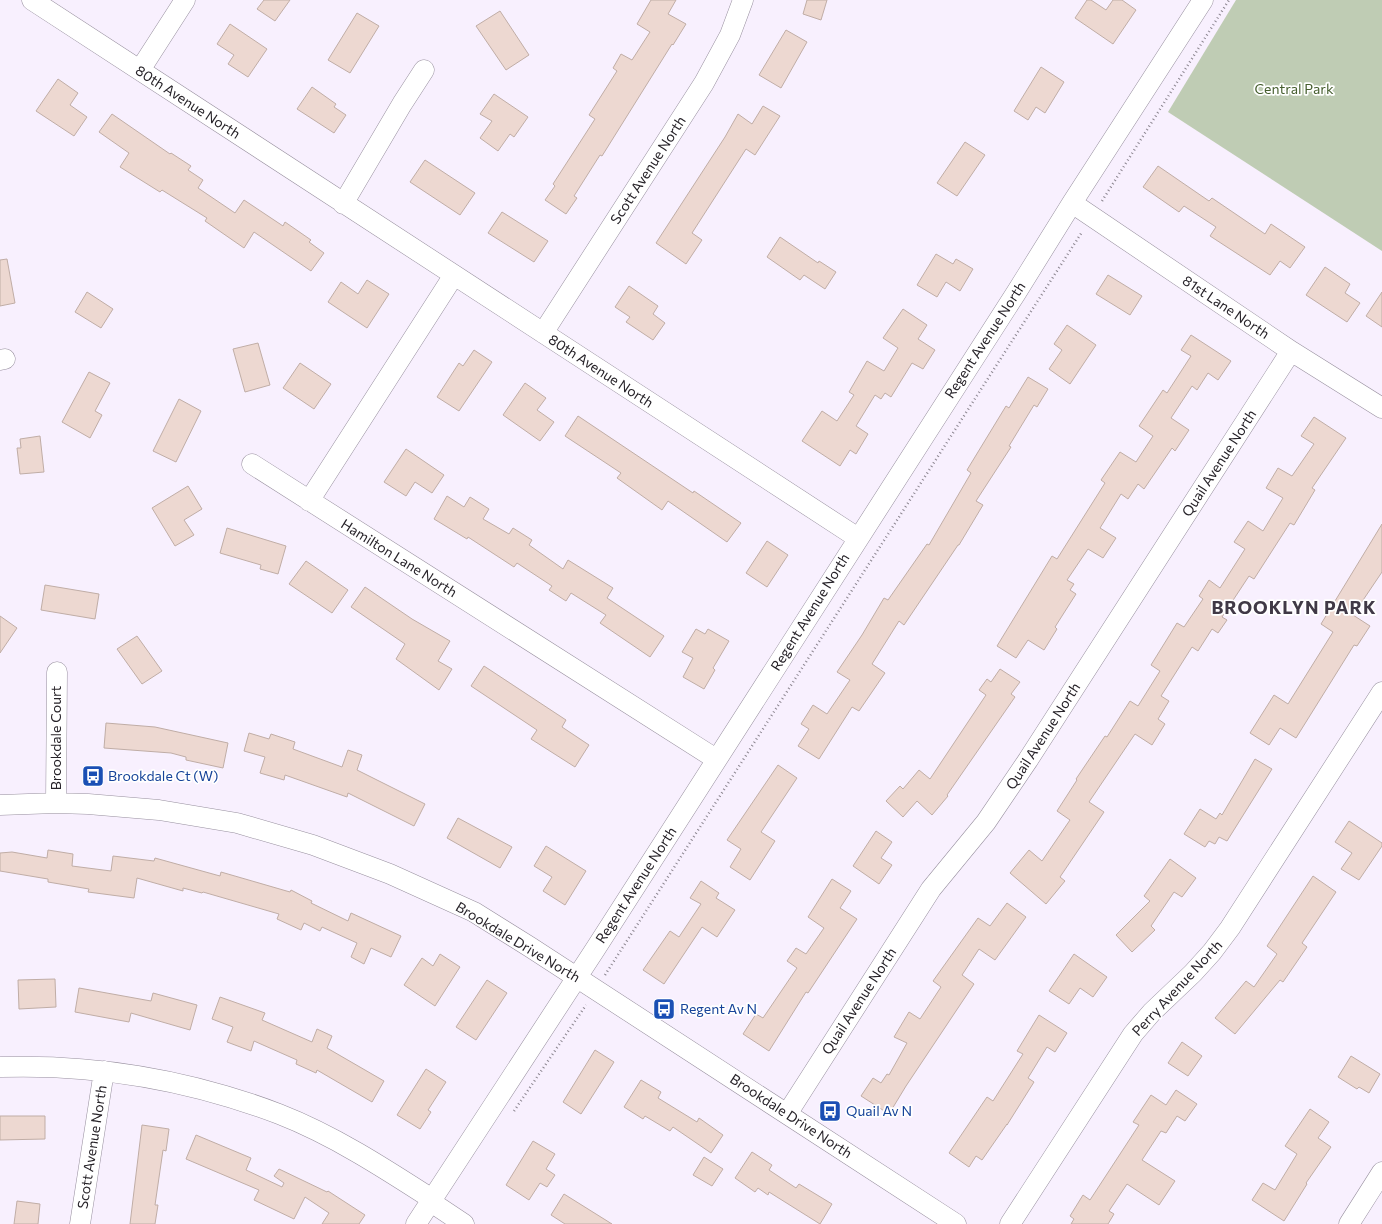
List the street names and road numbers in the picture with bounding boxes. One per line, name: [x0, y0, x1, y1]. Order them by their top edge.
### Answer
street label: 80th Avenue North: [133, 61, 244, 142]
street label: Scott Avenue North: [606, 113, 689, 227]
street label: 81st Lane North: [1180, 271, 1273, 342]
street label: Regent Avenue North: [941, 278, 1029, 401]
street label: 80th Avenue North: [546, 330, 657, 411]
street label: Quail Avenue North: [1178, 406, 1259, 519]
street label: Hamilton Lane North: [338, 515, 460, 600]
street label: Regent Avenue North: [767, 550, 853, 674]
street label: Quail Avenue North: [1002, 679, 1083, 792]
street label: Brookdale Court: [47, 685, 64, 790]
street label: Regent Avenue North: [592, 823, 680, 946]
street label: Brookdale Drive North: [453, 898, 584, 985]
street label: Perry Avenue North: [1128, 936, 1225, 1039]
street label: Quail Avenue North: [818, 944, 899, 1057]
street label: Brookdale Drive North: [727, 1070, 856, 1161]
street label: Scott Avenue North: [73, 1084, 110, 1210]

